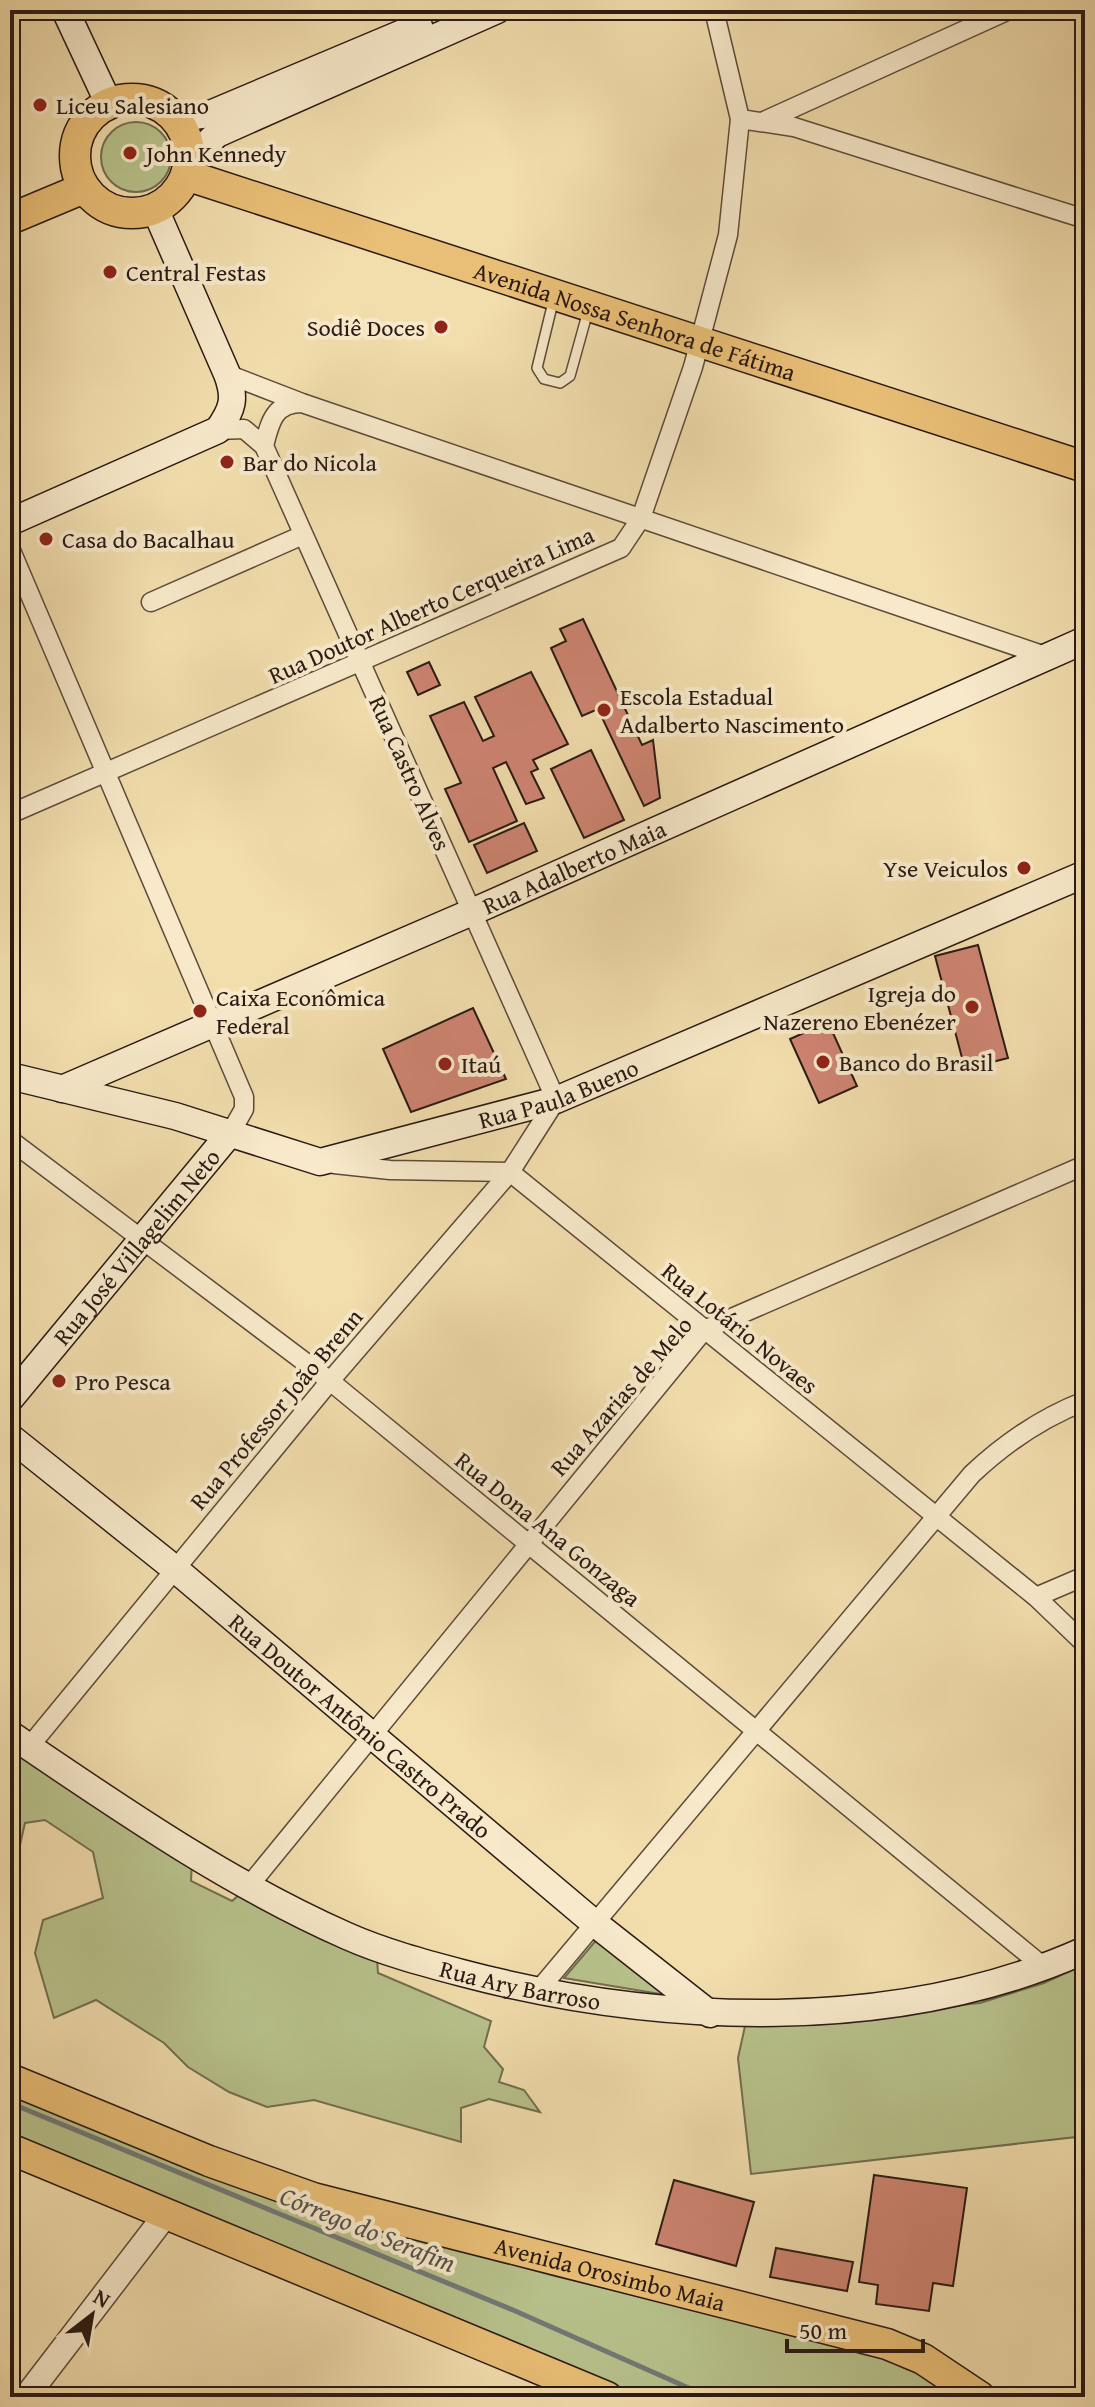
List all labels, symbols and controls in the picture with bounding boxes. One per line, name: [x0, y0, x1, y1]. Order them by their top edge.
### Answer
place label: Liceu Salesiano: [56, 88, 209, 123]
marker: Liceu Salesiano: [31, 96, 49, 114]
place label: John Kennedy: [143, 136, 287, 171]
marker: John Kennedy: [121, 144, 139, 162]
street label: Avenida Nossa Senhora de Fátima: [469, 252, 801, 390]
place label: Central Festas: [126, 255, 266, 290]
marker: Central Festas: [101, 263, 119, 281]
place label: Sodiê Doces: [307, 310, 425, 345]
marker: Sodiê Doces: [432, 318, 450, 336]
place label: Bar do Nicola: [243, 445, 378, 480]
marker: Bar do Nicola: [218, 453, 236, 471]
street label: Rua Doutor Alberto Cerqueira Lima: [263, 517, 600, 693]
place label: Casa do Bacalhau: [62, 522, 234, 557]
marker: Casa do Bacalhau: [37, 530, 55, 548]
place label: Escola Estadual Adalberto Nascimento: [620, 679, 844, 742]
street label: Rua Castro Alves: [360, 690, 460, 856]
marker: Escola Estadual Adalberto Nascimento: [595, 701, 613, 719]
street label: Rua Adalberto Maia: [476, 810, 672, 923]
place label: Yse Veiculos: [883, 851, 1008, 886]
marker: Yse Veiculos: [1015, 859, 1033, 877]
place label: Igreja do Nazereno Ebenézer: [763, 976, 956, 1039]
place label: Caixa Econômica Federal: [216, 980, 386, 1043]
marker: Igreja do Nazereno Ebenézer: [963, 998, 981, 1016]
marker: Caixa Econômica Federal: [191, 1002, 209, 1020]
place label: Banco do Brasil: [839, 1045, 994, 1080]
place label: Itaú: [461, 1047, 501, 1082]
street label: Rua Paula Bueno: [474, 1049, 644, 1137]
marker: Banco do Brasil: [814, 1053, 832, 1071]
marker: Itaú: [436, 1055, 454, 1073]
street label: Rua José Villagelim Neto: [44, 1141, 228, 1352]
street label: Rua Lotário Novaes: [654, 1254, 826, 1402]
street label: Rua Professor João Brenn: [181, 1300, 371, 1517]
street label: Rua Azarias de Melo: [542, 1308, 700, 1484]
place label: Pro Pesca: [75, 1364, 171, 1399]
marker: Pro Pesca: [50, 1372, 68, 1390]
street label: Rua Dona Ana Gonzaga: [448, 1443, 649, 1615]
street label: Rua Doutor Antônio Castro Prado: [221, 1604, 499, 1847]
street label: Rua Ary Barroso: [436, 1950, 603, 2018]
water label: Córrego do Serafim: [274, 2176, 462, 2282]
street label: Avenida Orosimbo Maia: [491, 2227, 730, 2320]
north arrow: [52, 2275, 132, 2355]
text: N: [88, 2280, 117, 2316]
scale bar: [787, 2303, 923, 2353]
text: 50 m: [799, 2313, 847, 2348]

